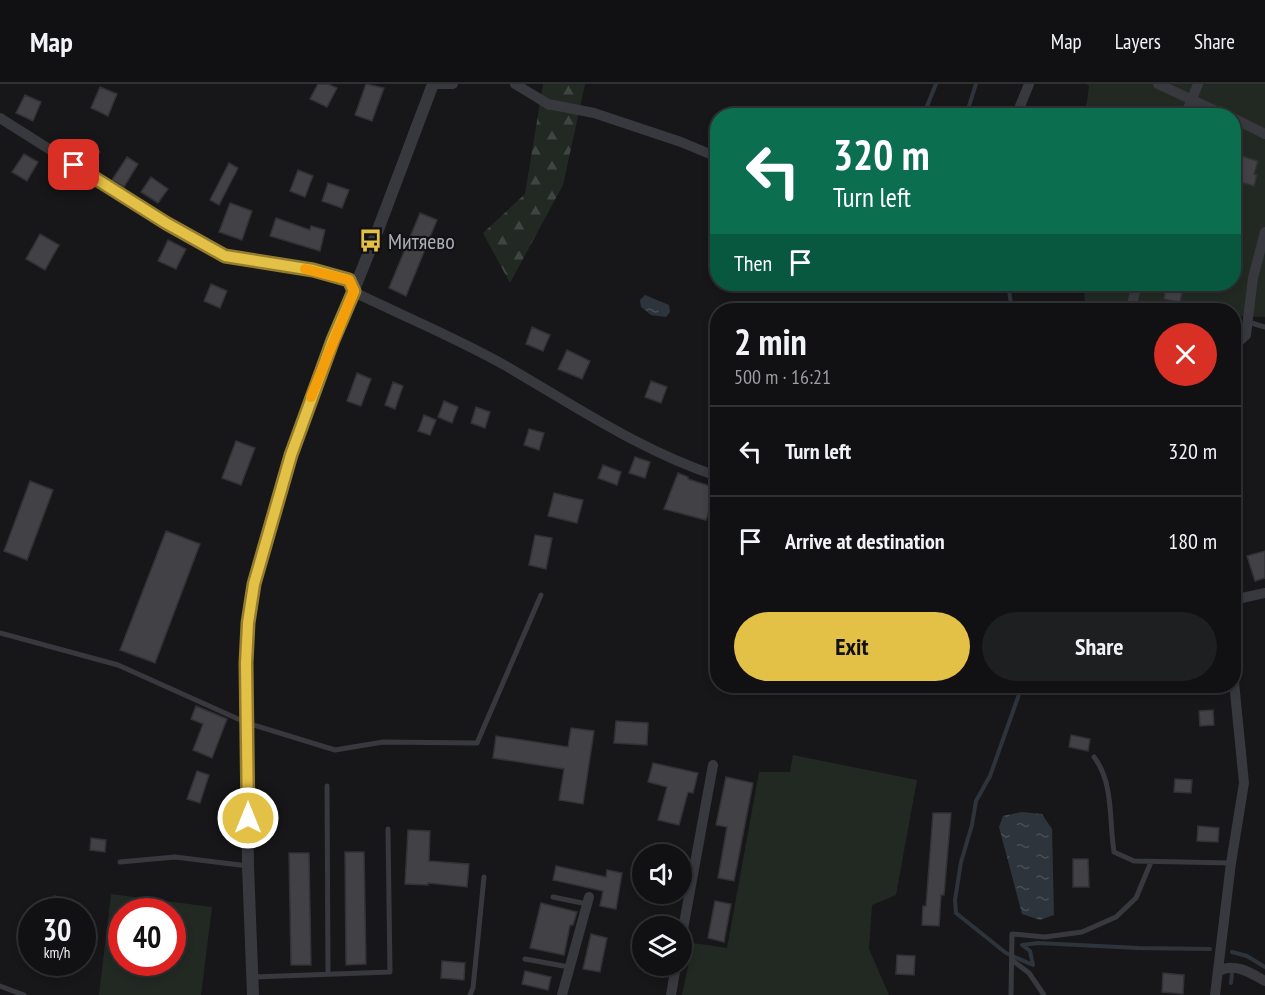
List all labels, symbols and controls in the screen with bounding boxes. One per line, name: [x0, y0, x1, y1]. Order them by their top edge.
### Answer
text: Map: [30, 23, 73, 60]
text: Map: [1051, 28, 1082, 55]
text: Layers: [1115, 28, 1161, 55]
text: Share: [1194, 28, 1235, 55]
text: 320 m: [833, 127, 930, 182]
icon: left: [734, 132, 812, 210]
pin: [48, 139, 99, 190]
icon: arrive: [57, 148, 90, 181]
text: Turn left: [833, 180, 911, 214]
place label: Митяево: [388, 227, 455, 255]
bus stop icon: Митяево: [357, 228, 383, 254]
icon: arrive: [784, 246, 817, 279]
text: Then: [734, 249, 772, 277]
text: 2 min: [734, 318, 807, 365]
button: close: [1154, 323, 1217, 386]
text: 500 m · 16:21: [734, 364, 831, 390]
icon: left: [734, 435, 767, 468]
text: Turn left: [785, 437, 851, 465]
text: 320 m: [1168, 437, 1217, 465]
icon: arrive: [734, 525, 767, 558]
text: Arrive at destination: [785, 527, 945, 555]
text: 180 m: [1168, 527, 1217, 555]
button: Exit: [734, 612, 970, 681]
button: Share: [982, 612, 1217, 681]
position arrow: [216, 786, 280, 850]
map controls: [632, 844, 692, 976]
button: sound: [632, 844, 692, 904]
speed limit sign: 40: [108, 898, 186, 976]
text: 30: [43, 910, 71, 949]
button: layers: [632, 916, 692, 976]
text: km/h: [44, 943, 70, 962]

